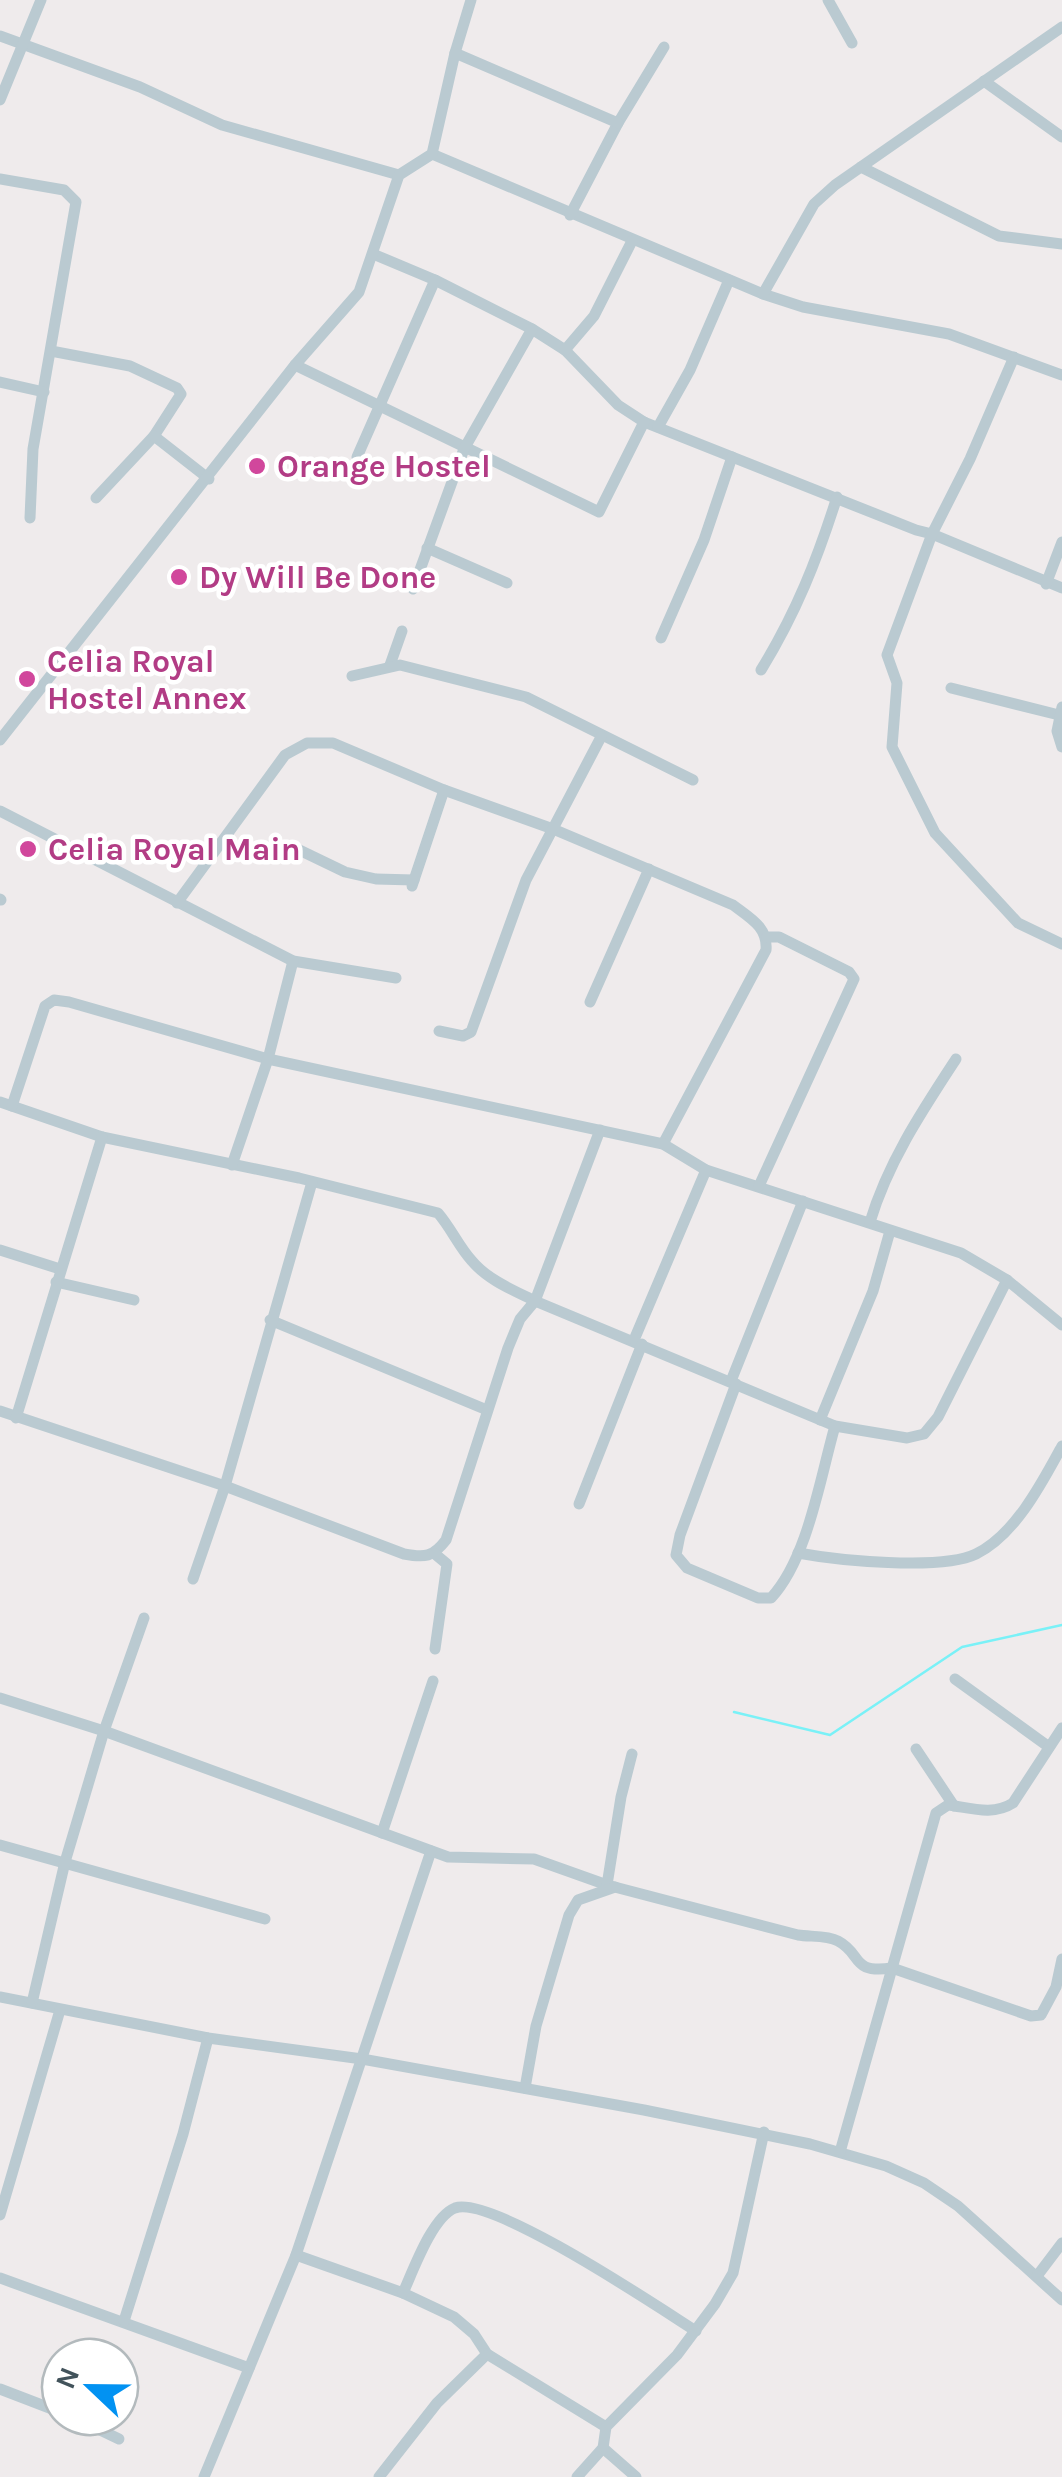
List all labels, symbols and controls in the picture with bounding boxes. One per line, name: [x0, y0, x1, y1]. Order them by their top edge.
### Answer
place label: Orange Hostel: [277, 448, 491, 485]
marker: Orange Hostel: [246, 455, 268, 477]
place label: Dy Will Be Done: [199, 559, 436, 596]
marker: Dy Will Be Done: [168, 566, 190, 588]
place label: Celia Royal Hostel Annex: [47, 643, 247, 717]
marker: Celia Royal Hostel Annex: [16, 668, 38, 690]
place label: Celia Royal Main: [48, 831, 301, 868]
marker: Celia Royal Main: [17, 838, 39, 860]
north arrow: [40, 2337, 140, 2437]
text: N: [48, 2362, 86, 2393]

